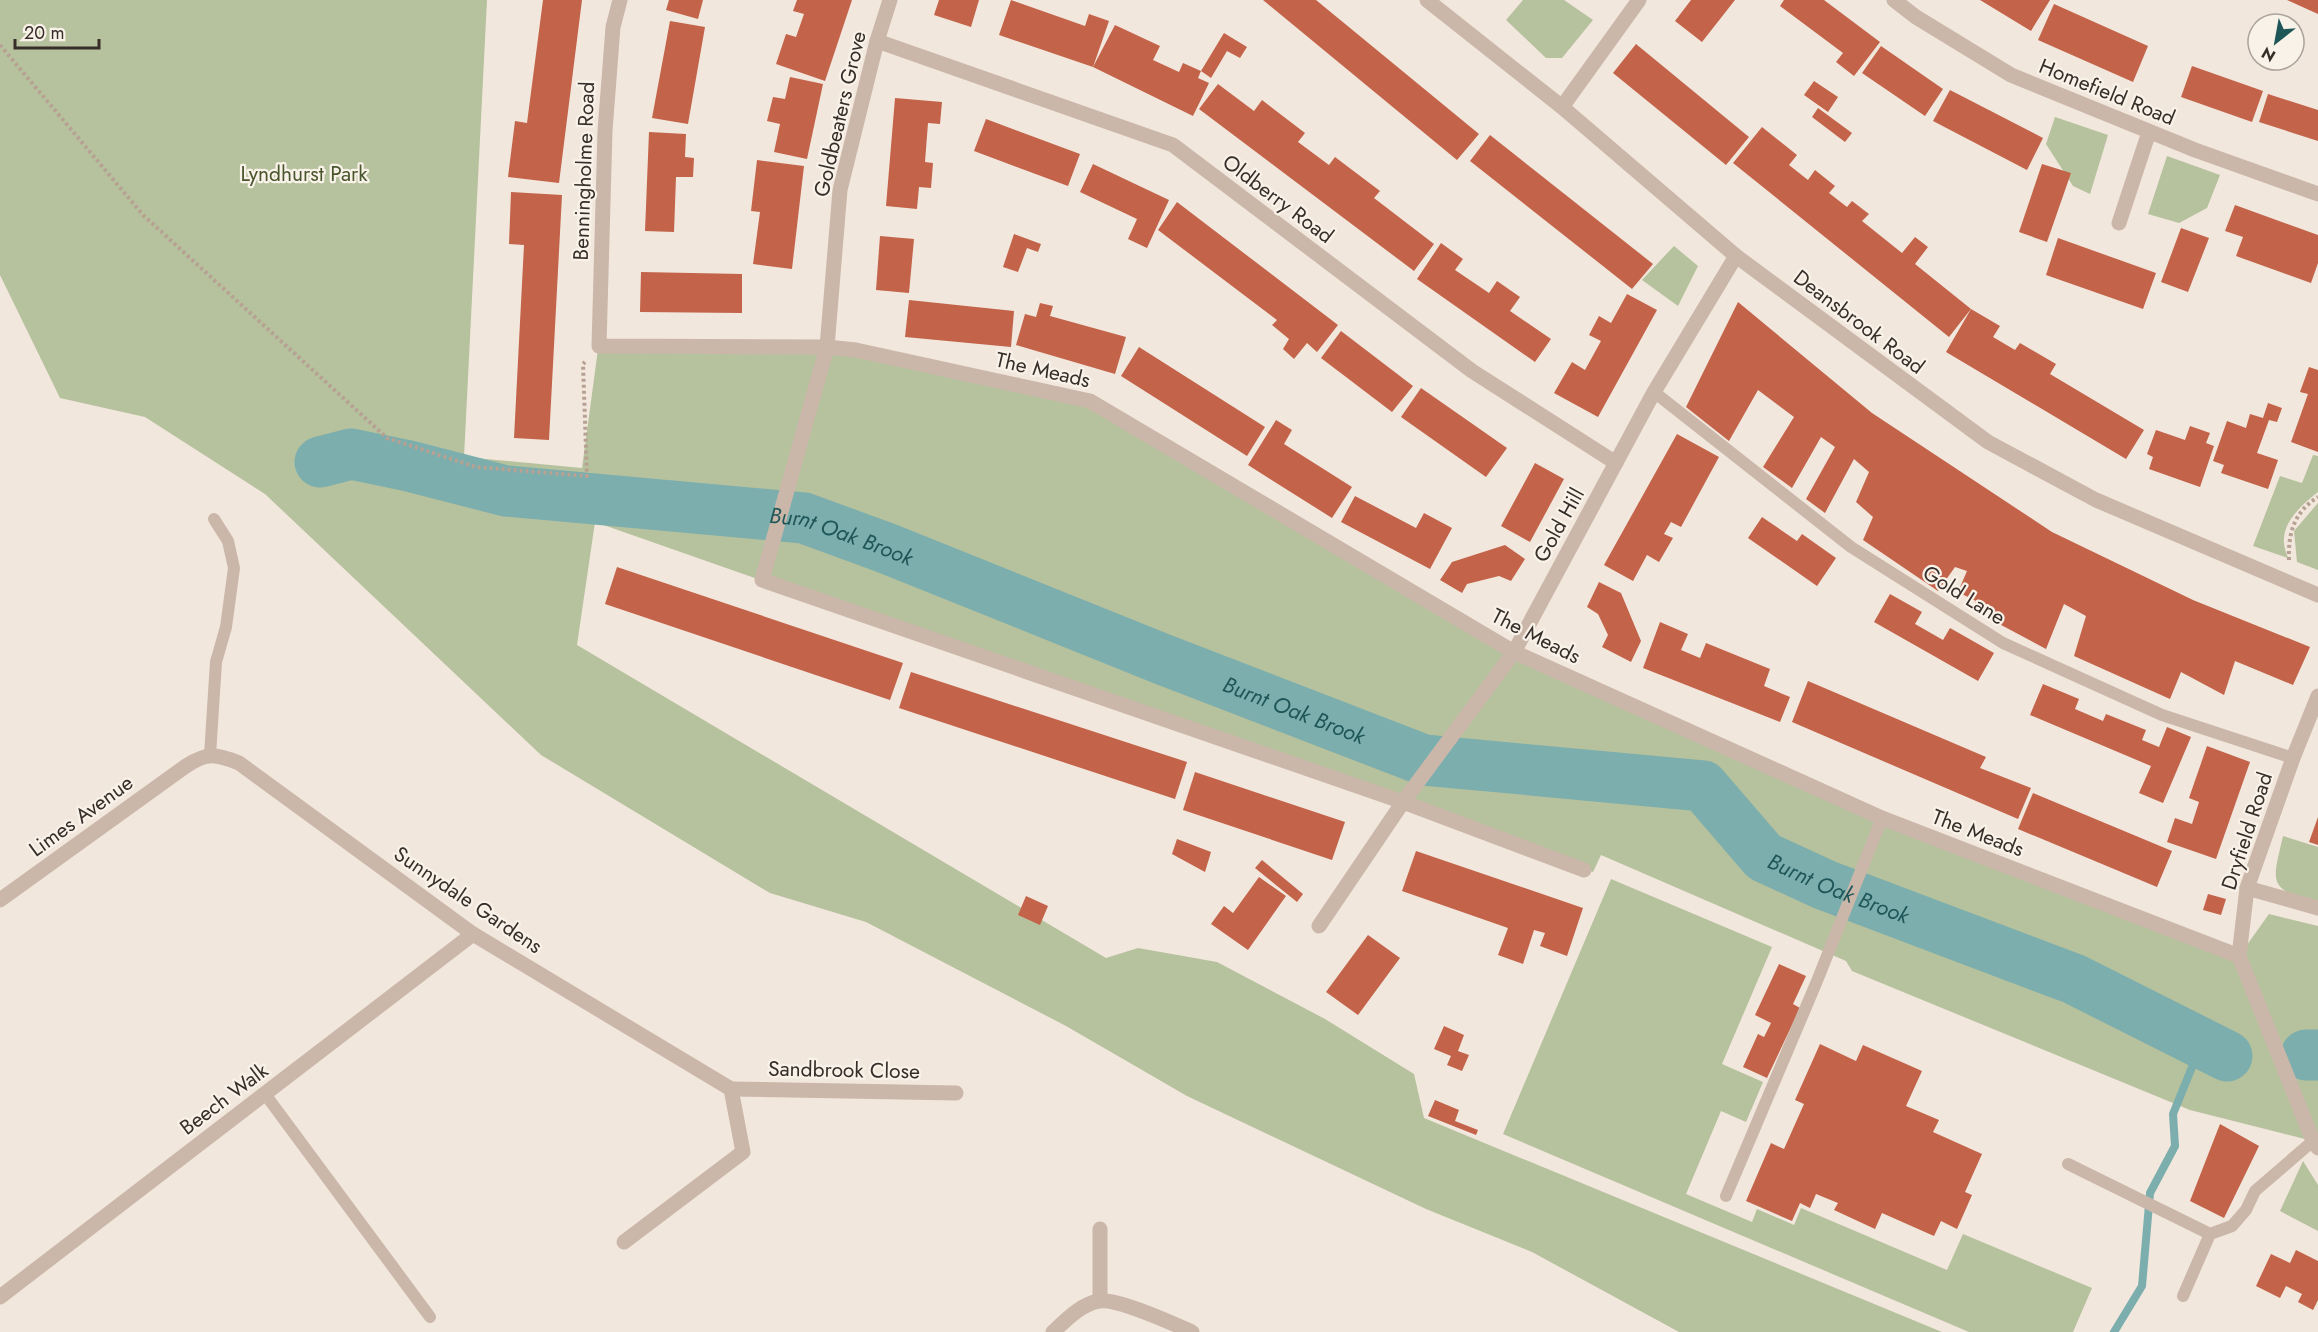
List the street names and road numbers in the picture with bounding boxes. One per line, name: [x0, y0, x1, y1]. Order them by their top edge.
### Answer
street label: Goldbeaters Grove: [806, 28, 874, 200]
street label: Homefield Road: [2034, 51, 2180, 133]
street label: Benningholme Road: [566, 81, 602, 261]
street label: Oldberry Road: [1216, 147, 1340, 251]
street label: Deansbrook Road: [1787, 263, 1931, 381]
street label: The Meads: [993, 345, 1093, 395]
street label: Gold Hill: [1526, 482, 1592, 568]
street label: Gold Lane: [1917, 558, 2011, 632]
street label: The Meads: [1486, 601, 1586, 671]
street label: Limes Avenue: [23, 768, 139, 864]
street label: Dryfield Road: [2214, 768, 2280, 894]
street label: The Meads: [1928, 802, 2028, 864]
street label: Sunnydale Gardens: [388, 839, 548, 961]
street label: Sandbrook Close: [768, 1054, 920, 1086]
street label: Beech Walk: [174, 1055, 275, 1142]

